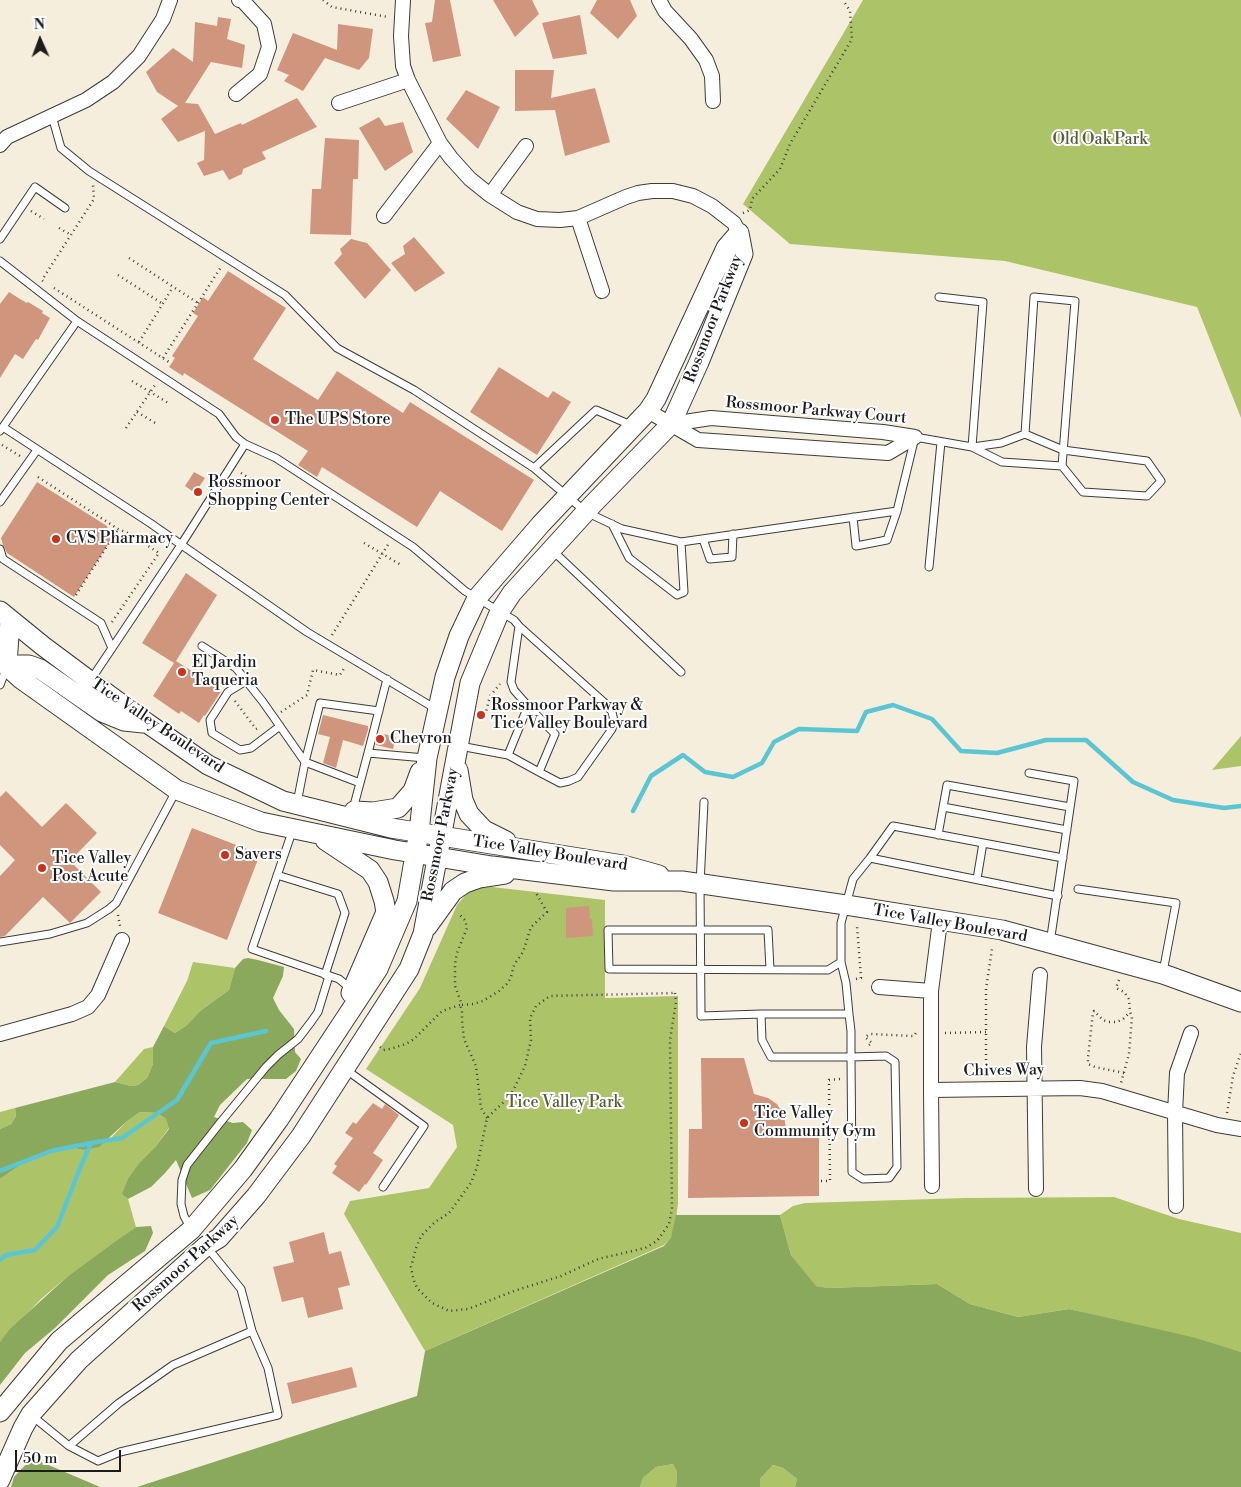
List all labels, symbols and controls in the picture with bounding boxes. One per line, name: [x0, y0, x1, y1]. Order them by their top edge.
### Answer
north arrow: [15, 15, 65, 65]
text: N: [34, 16, 45, 34]
park label: Old Oak Park: [1052, 130, 1148, 150]
street label: Rossmoor Parkway: [681, 252, 747, 386]
street label: Rossmoor Parkway Court: [725, 394, 907, 428]
place label: The UPS Store: [285, 410, 391, 430]
marker: The UPS Store: [269, 414, 281, 426]
place label: Rossmoor Shopping Center: [208, 473, 330, 511]
marker: Rossmoor Shopping Center: [192, 486, 204, 498]
place label: CVS Pharmacy: [66, 529, 173, 549]
marker: CVS Pharmacy: [50, 533, 62, 545]
place label: El Jardin Taqueria: [192, 653, 258, 691]
marker: El Jardin Taqueria: [176, 666, 188, 678]
street label: Tice Valley Boulevard: [87, 674, 227, 778]
place label: Rossmoor Parkway & Tice Valley Boulevard: [491, 696, 648, 734]
marker: Rossmoor Parkway & Tice Valley Boulevard: [475, 709, 487, 721]
place label: Chevron: [390, 729, 452, 749]
marker: Chevron: [374, 733, 386, 745]
street label: Rossmoor Parkway: [419, 766, 463, 904]
street label: Tice Valley Boulevard: [471, 832, 629, 876]
place label: Savers: [235, 845, 282, 865]
place label: Tice Valley Post Acute: [52, 849, 131, 887]
marker: Savers: [219, 849, 231, 861]
marker: Tice Valley Post Acute: [36, 862, 48, 874]
street label: Tice Valley Boulevard: [871, 901, 1029, 947]
street label: Chives Way: [963, 1061, 1045, 1081]
park label: Tice Valley Park: [506, 1093, 622, 1113]
place label: Tice Valley Community Gym: [754, 1104, 876, 1142]
marker: Tice Valley Community Gym: [738, 1117, 750, 1129]
street label: Rossmoor Parkway: [129, 1211, 243, 1317]
scale bar: [18, 1440, 124, 1472]
text: 50 m: [23, 1449, 57, 1468]

